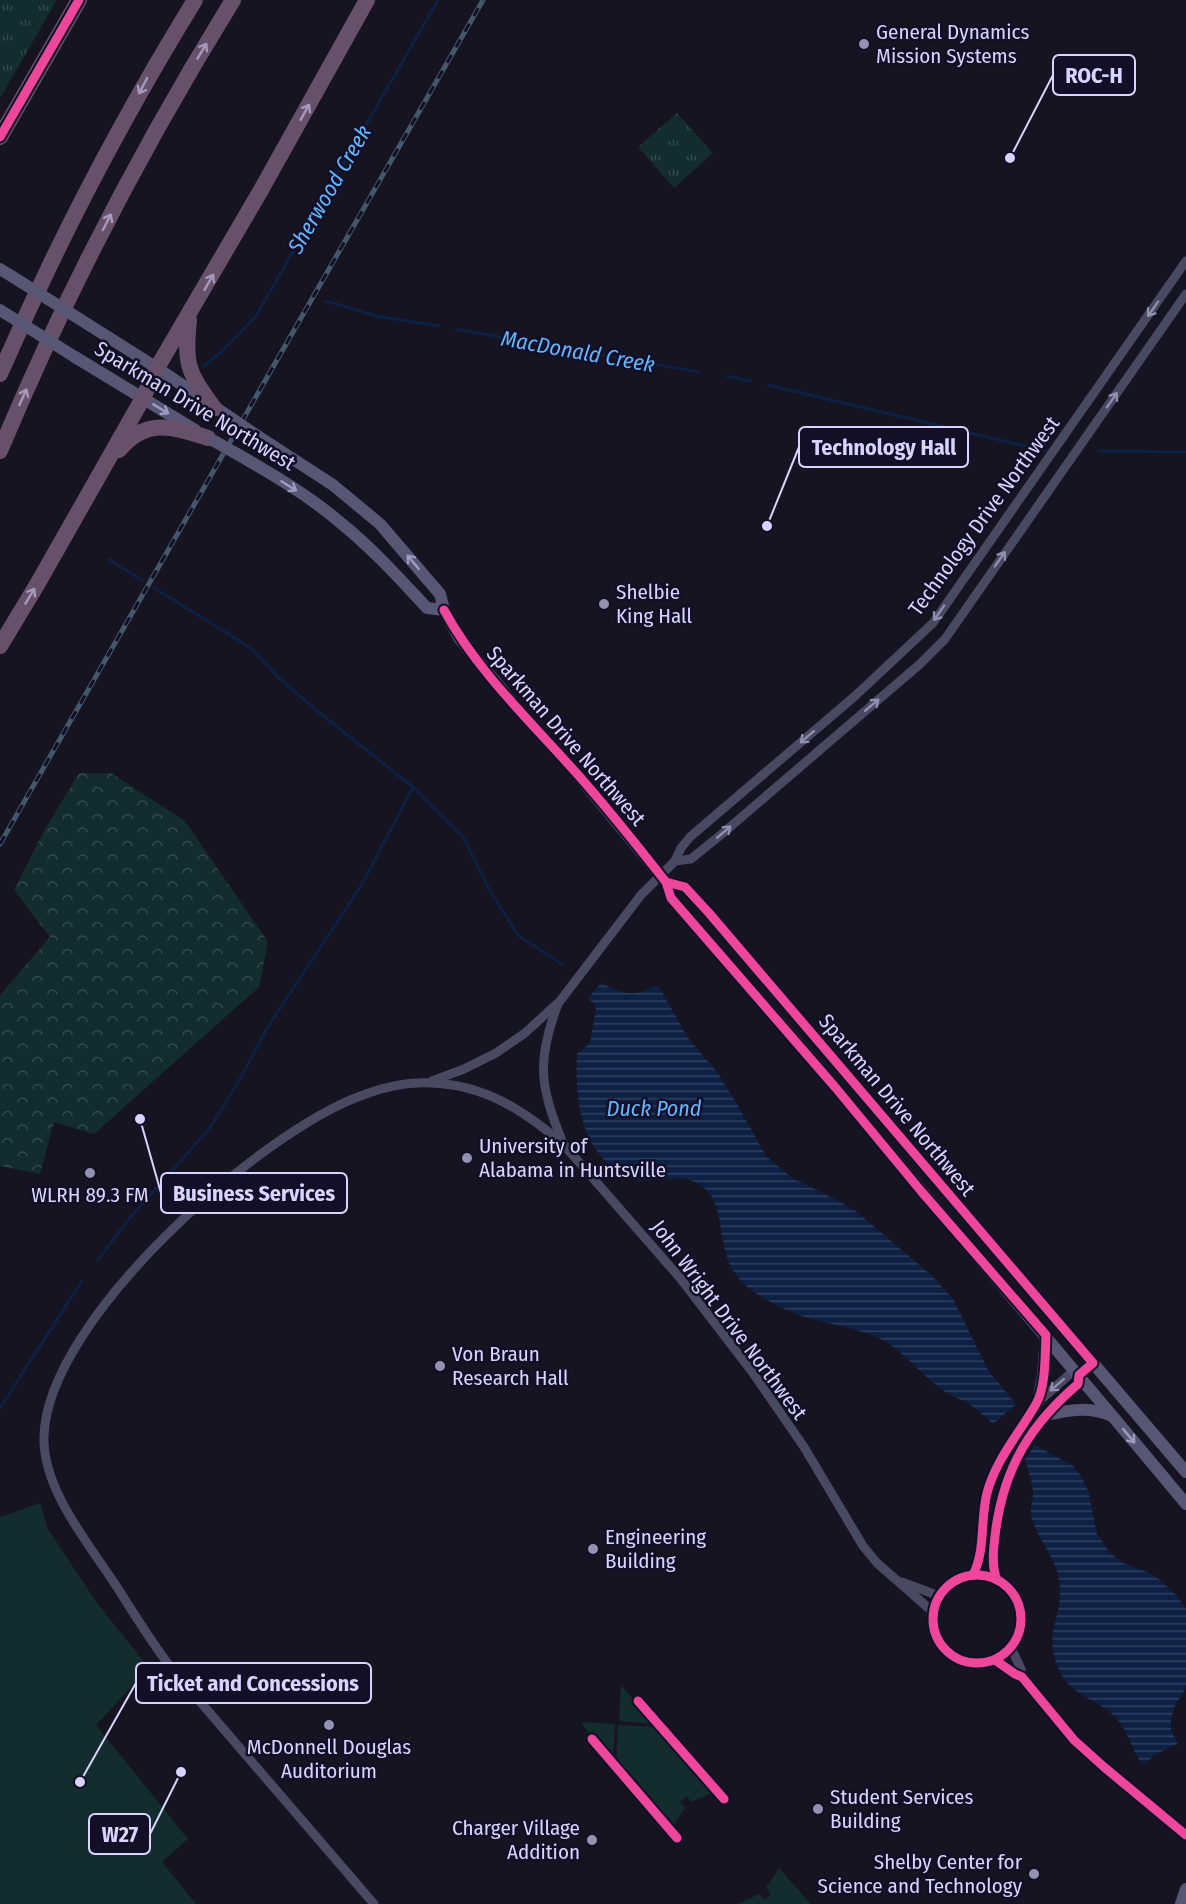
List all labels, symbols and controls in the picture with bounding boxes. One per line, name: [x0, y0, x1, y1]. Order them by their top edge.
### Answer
place label: General Dynamics Mission Systems: [876, 19, 1029, 69]
marker: General Dynamics Mission Systems: [857, 37, 871, 51]
one-way arrow: [197, 43, 209, 60]
callout: ROC-H: [1053, 55, 1135, 95]
text: ROC-H: [1065, 62, 1123, 89]
one-way arrow: [137, 77, 149, 94]
one-way arrow: [299, 104, 311, 121]
water label: Sherwood Creek: [281, 120, 377, 259]
one-way arrow: [102, 213, 114, 231]
one-way arrow: [203, 274, 215, 291]
one-way arrow: [1147, 300, 1159, 316]
water label: MacDonald Creek: [499, 325, 657, 378]
street label: Sparkman Drive Northwest: [90, 336, 300, 476]
one-way arrow: [18, 389, 30, 407]
one-way arrow: [1106, 392, 1118, 409]
one-way arrow: [152, 403, 169, 415]
street label: Technology Drive Northwest: [903, 411, 1065, 621]
callout: Technology Hall: [799, 427, 968, 467]
text: Technology Hall: [812, 434, 957, 461]
one-way arrow: [280, 480, 297, 492]
one-way arrow: [994, 552, 1006, 568]
one-way arrow: [406, 554, 419, 570]
place label: Shelbie King Hall: [616, 579, 693, 629]
one-way arrow: [25, 588, 37, 605]
marker: Shelbie King Hall: [597, 597, 611, 611]
one-way arrow: [933, 605, 946, 621]
street label: Sparkman Drive Northwest: [481, 641, 651, 831]
one-way arrow: [864, 698, 880, 711]
one-way arrow: [799, 731, 815, 744]
one-way arrow: [716, 825, 732, 838]
street label: Sparkman Drive Northwest: [813, 1009, 981, 1201]
water label: Duck Pond: [607, 1095, 702, 1122]
place label: University of Alabama in Huntsville: [479, 1133, 666, 1183]
marker: University of Alabama in Huntsville: [460, 1151, 474, 1165]
marker: WLRH 89.3 FM: [83, 1166, 97, 1180]
callout: Business Services: [161, 1173, 347, 1213]
text: Business Services: [173, 1180, 335, 1207]
place label: WLRH 89.3 FM: [31, 1182, 149, 1208]
street label: John Wright Drive Northwest: [645, 1215, 813, 1425]
place label: Von Braun Research Hall: [452, 1341, 569, 1391]
marker: Von Braun Research Hall: [433, 1359, 447, 1373]
one-way arrow: [1050, 1378, 1065, 1392]
one-way arrow: [1123, 1428, 1136, 1444]
place label: Engineering Building: [605, 1524, 706, 1574]
marker: Engineering Building: [586, 1542, 600, 1556]
callout: Ticket and Concessions: [136, 1663, 371, 1703]
text: Ticket and Concessions: [147, 1670, 359, 1697]
marker: McDonnell Douglas Auditorium: [322, 1718, 336, 1732]
place label: McDonnell Douglas Auditorium: [247, 1734, 411, 1784]
place label: Student Services Building: [830, 1784, 973, 1834]
marker: Student Services Building: [811, 1802, 825, 1816]
callout: W27: [89, 1814, 150, 1854]
place label: Charger Village Addition: [452, 1815, 580, 1865]
text: W27: [102, 1821, 139, 1848]
marker: Charger Village Addition: [585, 1833, 599, 1847]
place label: Shelby Center for Science and Technology: [818, 1849, 1023, 1899]
marker: Shelby Center for Science and Technology: [1027, 1867, 1041, 1881]

